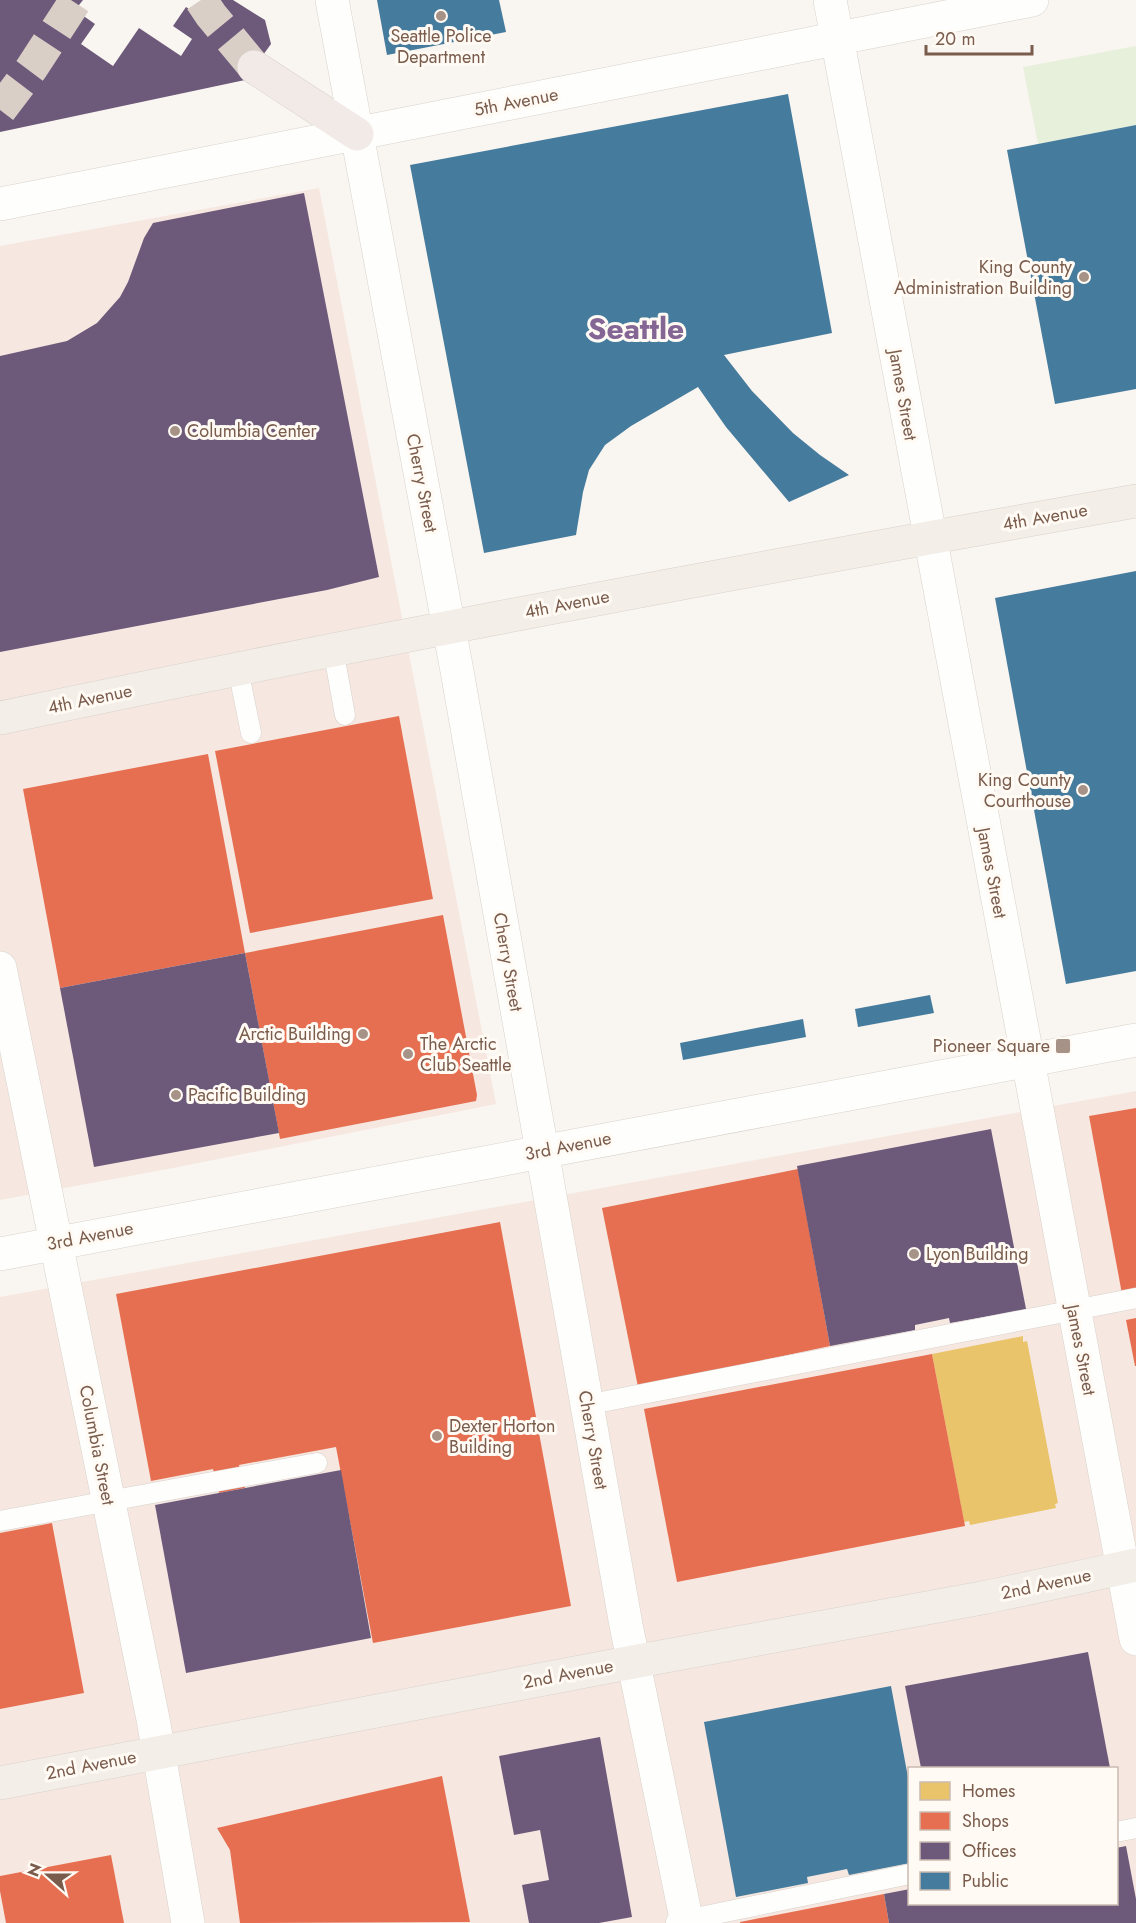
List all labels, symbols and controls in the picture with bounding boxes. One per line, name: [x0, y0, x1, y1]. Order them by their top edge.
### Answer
marker: Seattle Police Department: [434, 9, 448, 23]
scale bar: [926, 18, 1032, 56]
place label: Seattle Police Department: [390, 23, 492, 70]
text: 20 m: [935, 26, 975, 52]
street label: 5th Avenue: [472, 81, 560, 123]
place label: King County Administration Building: [894, 254, 1072, 301]
marker: King County Administration Building: [1077, 270, 1091, 284]
district label: Seattle: [588, 307, 684, 350]
street label: James Street: [882, 346, 924, 443]
place label: Columbia Center: [187, 418, 317, 444]
marker: Columbia Center: [168, 424, 182, 438]
street label: Cherry Street: [400, 431, 444, 535]
street label: 4th Avenue: [1001, 497, 1089, 537]
street label: 4th Avenue: [522, 583, 612, 625]
street label: 4th Avenue: [45, 677, 135, 721]
place label: King County Courthouse: [978, 767, 1071, 814]
marker: King County Courthouse: [1076, 783, 1090, 797]
street label: James Street: [970, 823, 1014, 921]
street label: Cherry Street: [486, 910, 530, 1014]
place label: Arctic Building: [239, 1021, 351, 1047]
marker: Arctic Building: [356, 1027, 370, 1041]
place label: The Arctic Club Seattle: [420, 1031, 511, 1078]
place label: Pioneer Square: [933, 1033, 1050, 1059]
marker: Pioneer Square: [1054, 1037, 1072, 1055]
marker: The Arctic Club Seattle: [401, 1047, 415, 1061]
place label: Pacific Building: [188, 1082, 306, 1108]
marker: Pacific Building: [169, 1088, 183, 1102]
street label: 3rd Avenue: [522, 1125, 614, 1167]
street label: 3rd Avenue: [44, 1215, 136, 1257]
place label: Lyon Building: [926, 1241, 1029, 1267]
marker: Lyon Building: [907, 1247, 921, 1261]
street label: James Street: [1059, 1300, 1103, 1398]
street label: Columbia Street: [73, 1383, 122, 1508]
street label: Cherry Street: [571, 1388, 615, 1492]
place label: Dexter Horton Building: [449, 1413, 555, 1460]
marker: Dexter Horton Building: [430, 1429, 444, 1443]
street label: 2nd Avenue: [999, 1562, 1093, 1606]
street label: 2nd Avenue: [521, 1653, 615, 1695]
street label: 2nd Avenue: [44, 1744, 138, 1786]
legend: [908, 1767, 1118, 1905]
text: Homes: [962, 1778, 1015, 1804]
text: Shops: [962, 1808, 1009, 1834]
text: Offices: [962, 1838, 1016, 1864]
north arrow: [18, 1845, 78, 1905]
text: N: [21, 1860, 47, 1880]
text: Public: [962, 1868, 1009, 1894]

